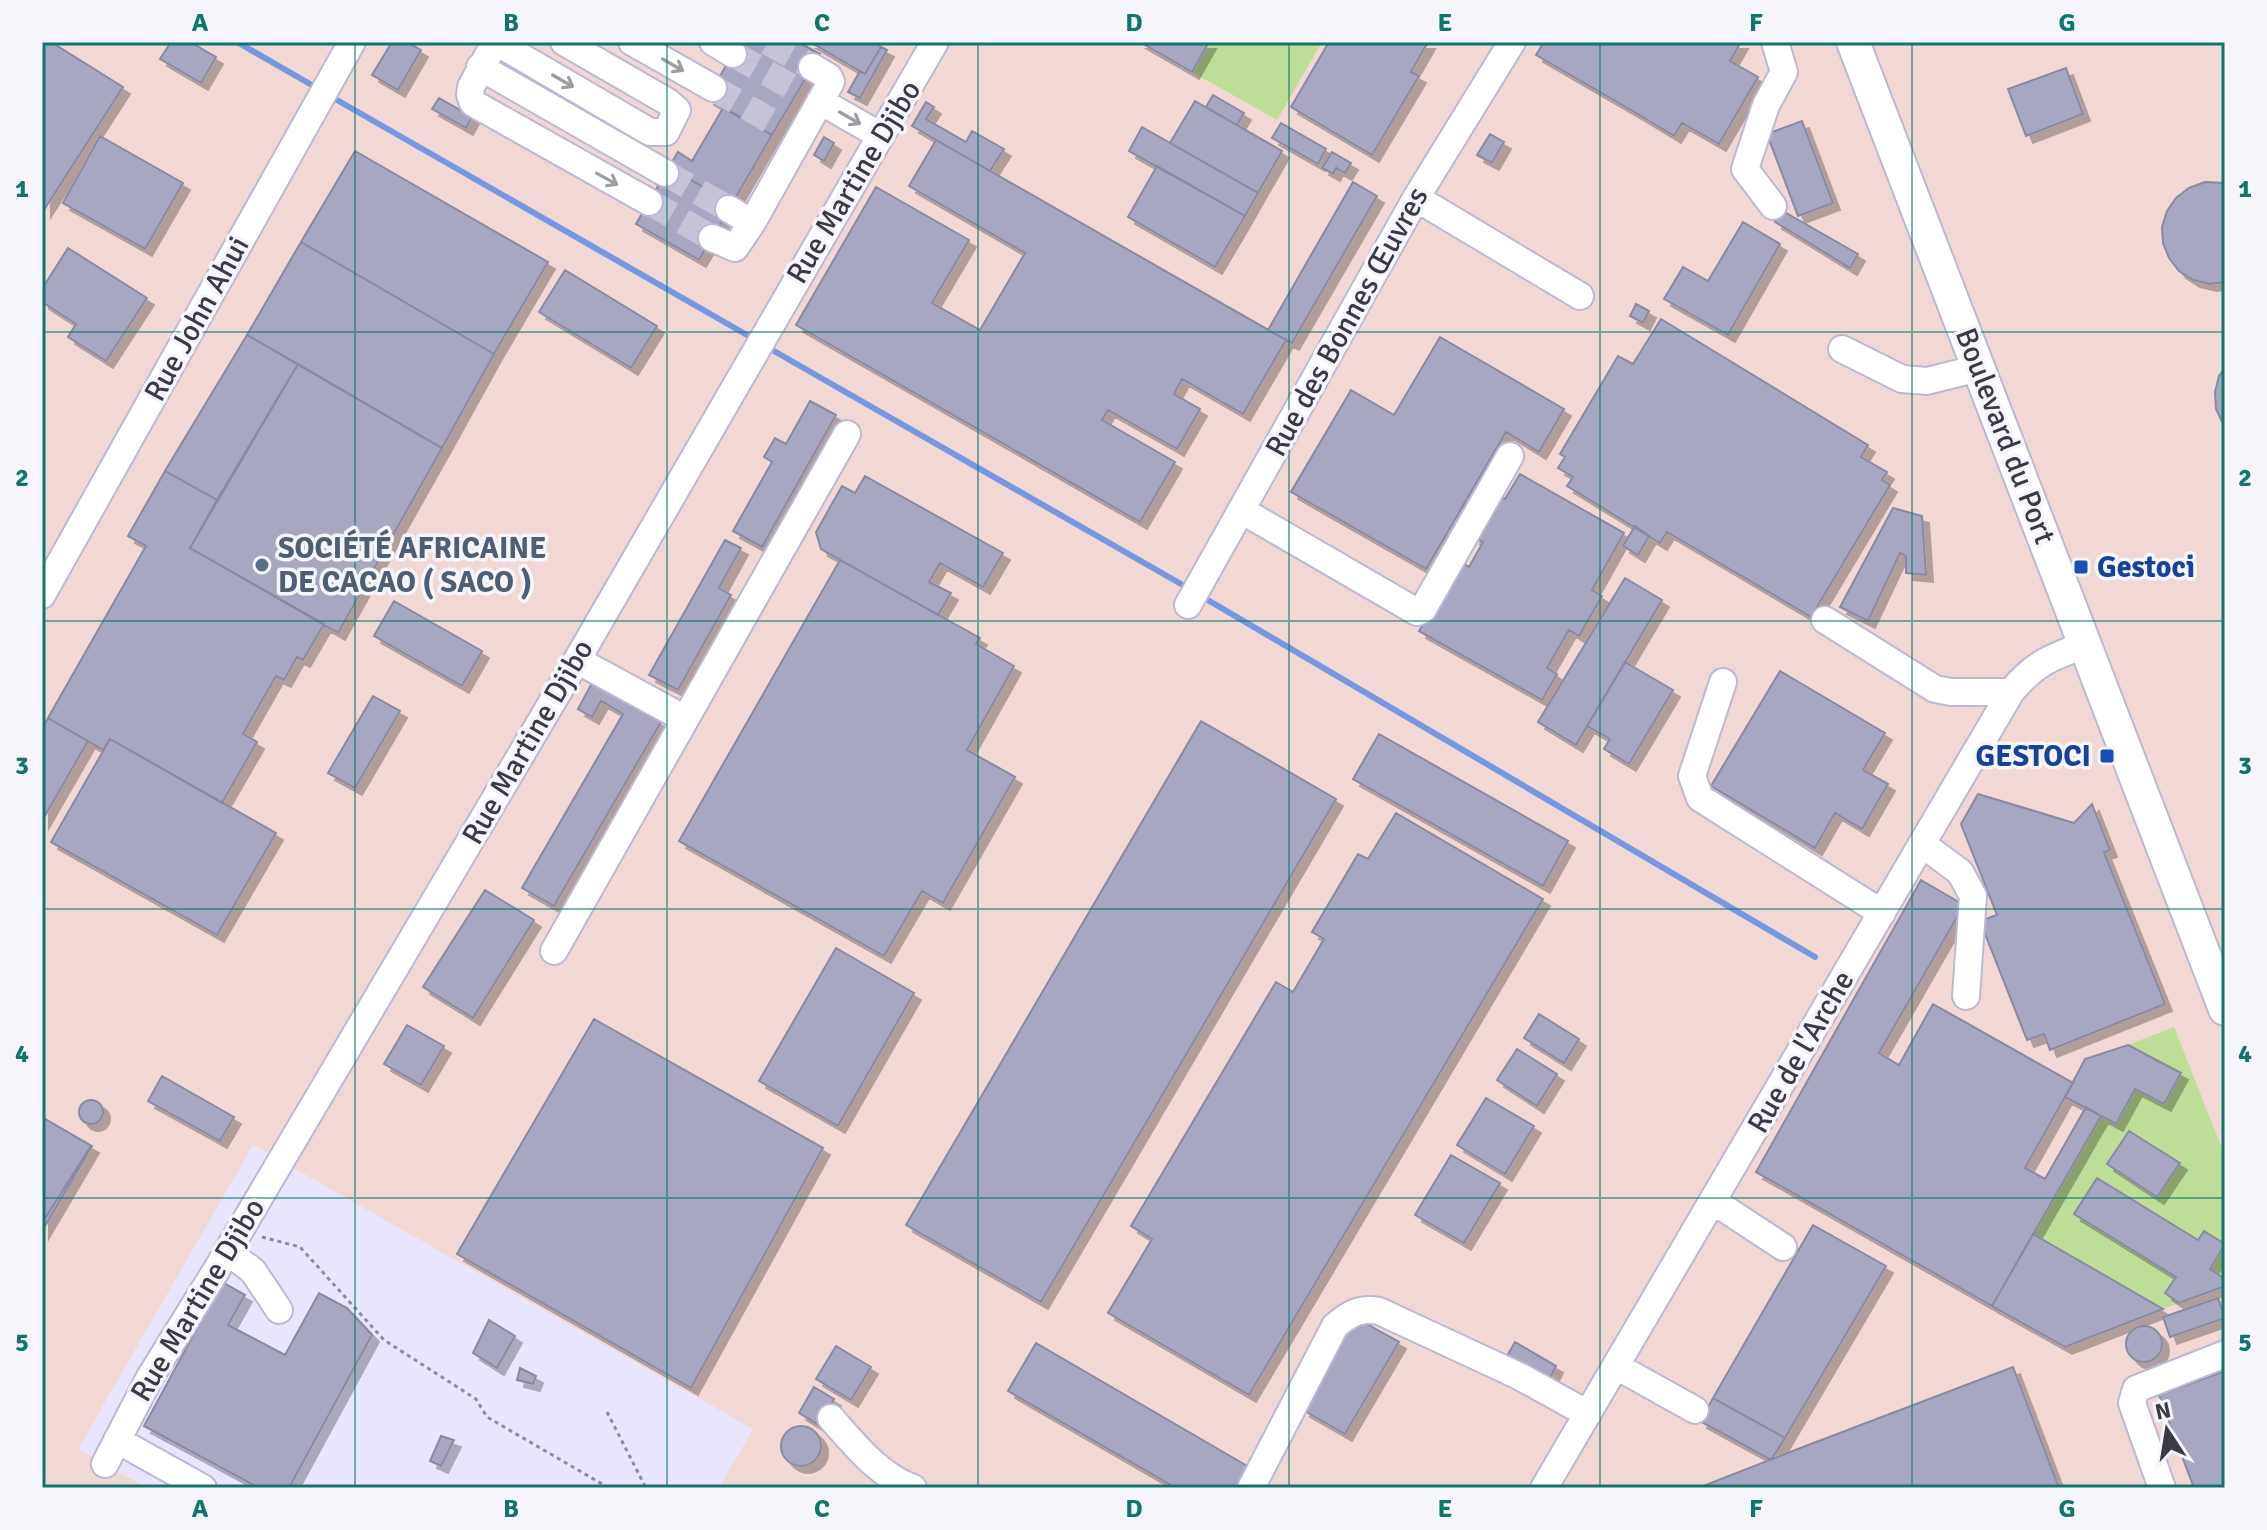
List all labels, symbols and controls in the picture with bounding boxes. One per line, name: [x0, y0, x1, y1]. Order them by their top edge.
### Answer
text: A: [192, 7, 209, 39]
text: B: [503, 7, 519, 39]
text: C: [814, 7, 830, 39]
text: D: [1125, 7, 1143, 39]
text: E: [1438, 7, 1452, 39]
text: F: [1749, 7, 1763, 39]
text: G: [2058, 7, 2076, 39]
one-way arrow: [660, 58, 684, 73]
one-way arrow: [551, 73, 574, 89]
street label: Rue Martine Djibo: [779, 74, 929, 290]
one-way arrow: [838, 111, 861, 127]
one-way arrow: [595, 171, 618, 187]
text: 1: [15, 173, 29, 205]
text: 1: [2238, 173, 2252, 205]
street label: Rue des Bonnes Œuvres: [1258, 181, 1436, 463]
street label: Rue John Ahui: [137, 230, 257, 408]
street label: Boulevard du Port: [1947, 323, 2063, 549]
text: 2: [15, 462, 29, 494]
text: 2: [2238, 462, 2252, 494]
place label: SOCIÉTÉ AFRICAINE DE CACAO ( SACO ): [278, 529, 546, 601]
place label: Gestoci: [2097, 549, 2195, 586]
marker: SOCIÉTÉ AFRICAINE DE CACAO ( SACO ): [253, 556, 271, 574]
marker: Gestoci: [2072, 558, 2090, 576]
street label: Rue Martine Djibo: [454, 633, 602, 851]
place label: GESTOCI: [1976, 738, 2091, 775]
marker: GESTOCI: [2098, 747, 2116, 765]
text: 3: [15, 750, 29, 782]
text: 3: [2238, 750, 2252, 782]
street label: Rue de l'Arche: [1740, 964, 1862, 1140]
text: 4: [15, 1038, 29, 1070]
text: 4: [2238, 1038, 2252, 1070]
street label: Rue Martine Djibo: [123, 1192, 273, 1408]
text: 5: [15, 1327, 29, 1359]
text: 5: [2238, 1327, 2252, 1359]
north arrow: [2127, 1390, 2207, 1470]
text: N: [2153, 1396, 2173, 1426]
text: A: [192, 1493, 209, 1525]
text: B: [503, 1493, 519, 1525]
text: C: [814, 1493, 830, 1525]
text: D: [1125, 1493, 1143, 1525]
text: E: [1438, 1493, 1452, 1525]
text: F: [1749, 1493, 1763, 1525]
text: G: [2058, 1493, 2076, 1525]

